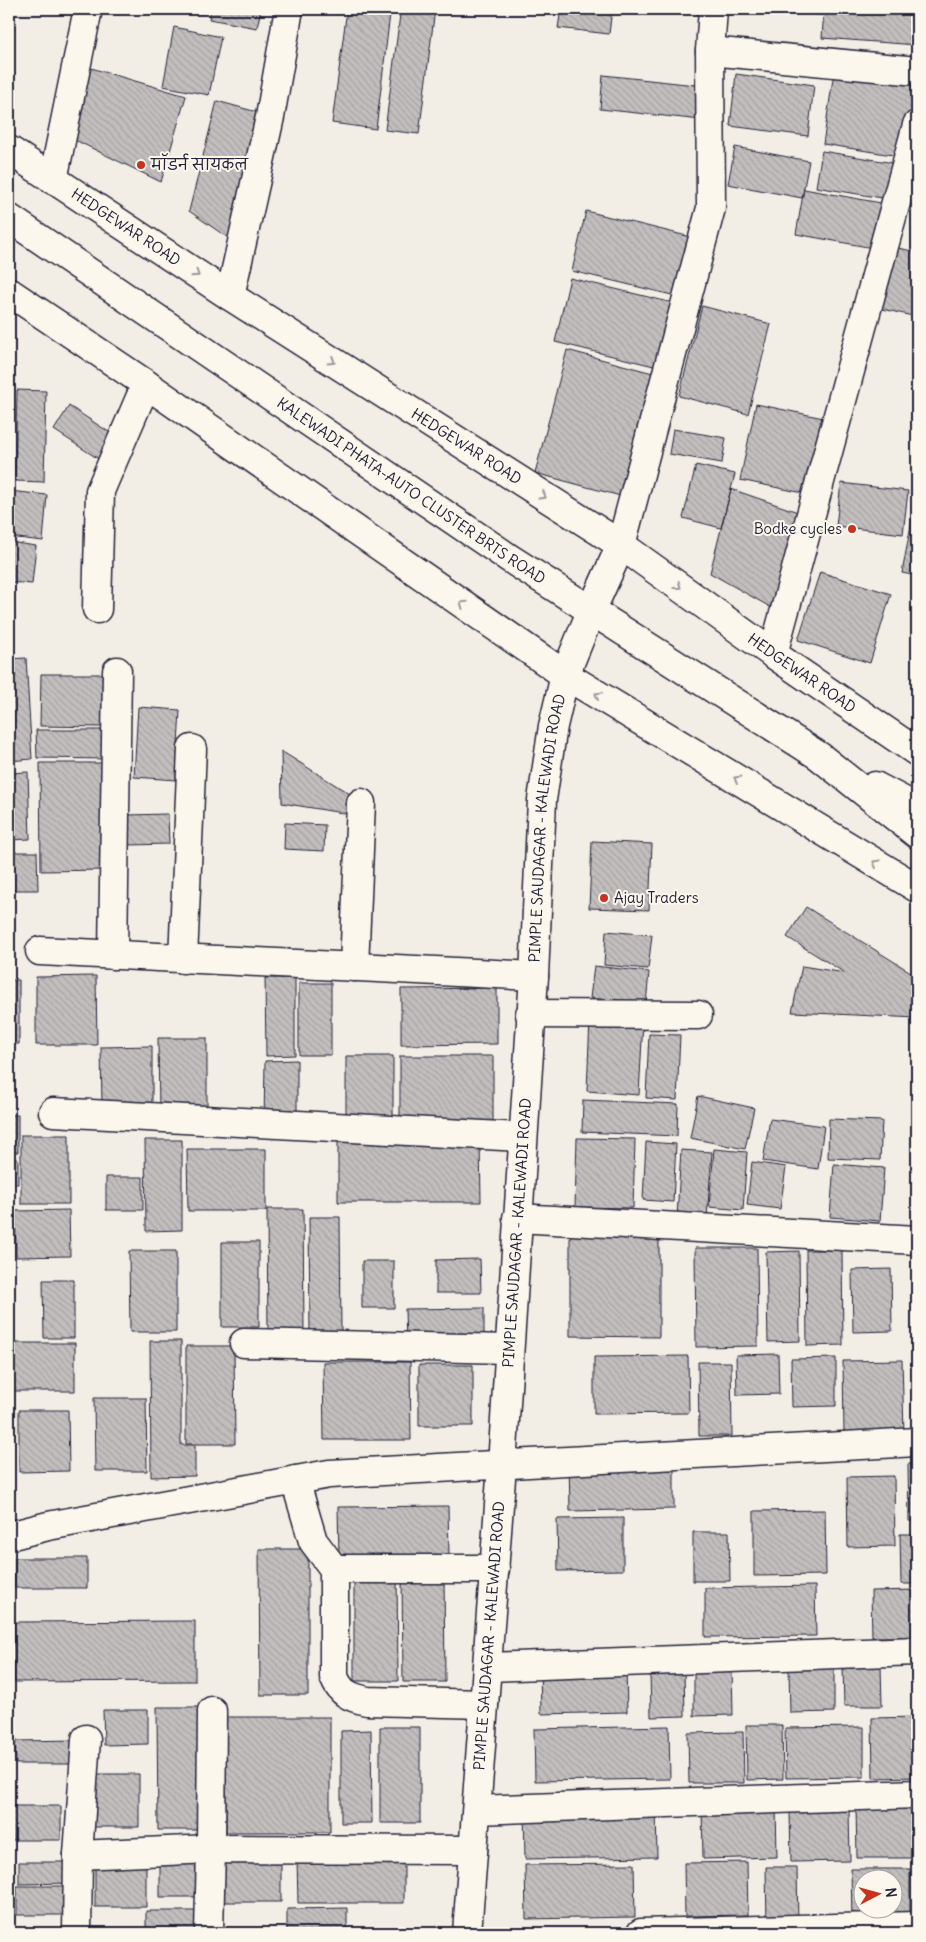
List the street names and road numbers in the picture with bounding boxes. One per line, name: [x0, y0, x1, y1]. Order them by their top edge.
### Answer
street label: HEDGEWAR ROAD: [68, 184, 184, 270]
street label: KALEWADI PHATA-AUTO CLUSTER BRTS ROAD: [273, 393, 549, 588]
street label: HEDGEWAR ROAD: [408, 404, 525, 488]
street label: HEDGEWAR ROAD: [744, 629, 860, 717]
street label: PIMPLE SAUDAGAR - KALEWADI ROAD: [525, 692, 569, 963]
street label: PIMPLE SAUDAGAR - KALEWADI ROAD: [498, 1097, 535, 1368]
street label: PIMPLE SAUDAGAR - KALEWADI ROAD: [469, 1500, 508, 1771]

